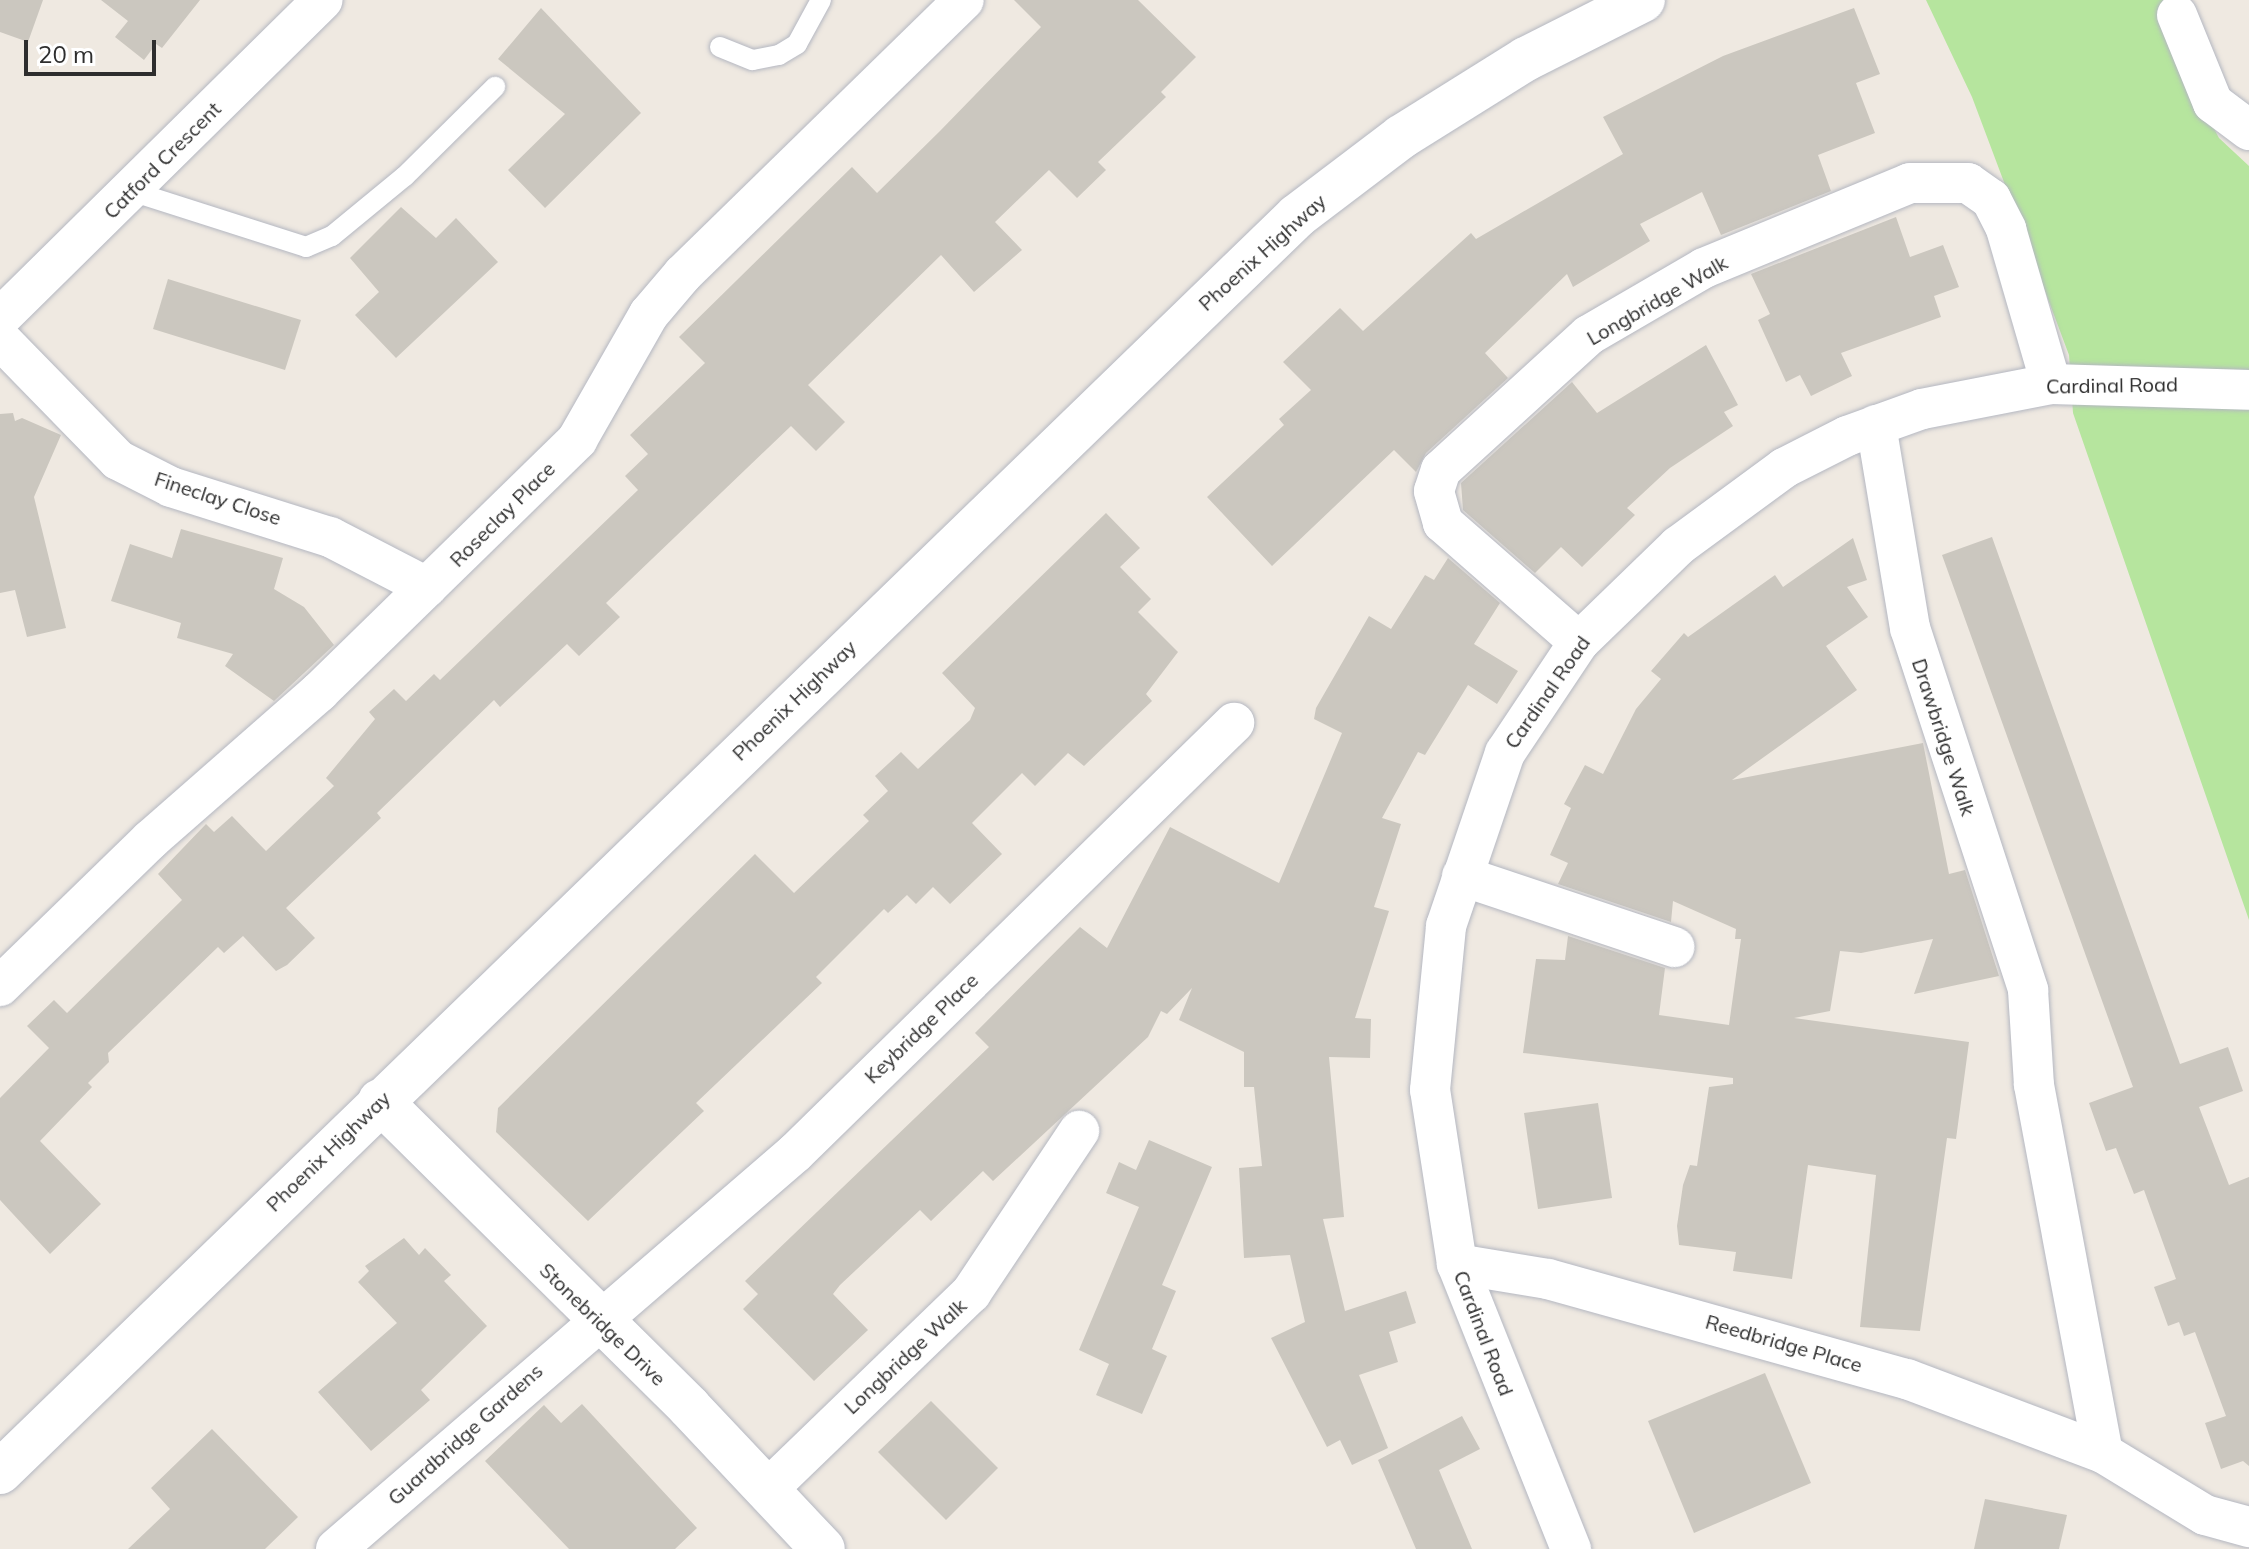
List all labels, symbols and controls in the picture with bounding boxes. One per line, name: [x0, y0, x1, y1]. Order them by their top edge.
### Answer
scale bar: [28, 24, 160, 74]
text: 20 m: [38, 39, 94, 69]
street label: Catford Crescent: [99, 97, 225, 223]
street label: Phoenix Highway: [1193, 189, 1331, 315]
street label: Longbridge Walk: [1582, 250, 1732, 350]
street label: Cardinal Road: [2046, 372, 2178, 398]
street label: Roseclay Place: [445, 457, 559, 571]
street label: Fineclay Close: [152, 466, 284, 530]
street label: Cardinal Road: [1499, 631, 1595, 753]
street label: Phoenix Highway: [727, 635, 861, 765]
street label: Drawbridge Walk: [1907, 655, 1981, 819]
street label: Keybridge Place: [859, 968, 983, 1088]
street label: Phoenix Highway: [261, 1086, 395, 1216]
street label: Stonebridge Drive: [535, 1258, 671, 1390]
street label: Cardinal Road: [1449, 1267, 1519, 1399]
street label: Longbridge Walk: [839, 1293, 971, 1419]
street label: Reedbridge Place: [1703, 1309, 1865, 1377]
street label: Guardbridge Gardens: [383, 1358, 547, 1510]

